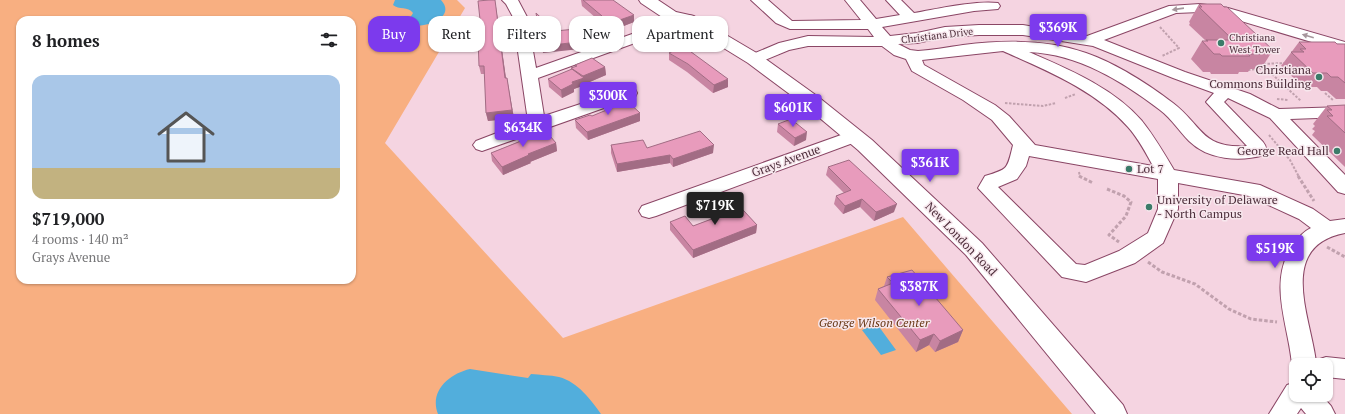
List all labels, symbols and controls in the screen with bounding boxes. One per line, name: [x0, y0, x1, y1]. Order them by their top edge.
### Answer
one-way arrow: [1172, 6, 1184, 12]
pin: $369K: [1030, 14, 1086, 48]
chip: Buy: [368, 16, 420, 52]
chip: Rent: [428, 16, 485, 52]
chip: Filters: [493, 16, 561, 52]
chip: New: [569, 16, 624, 52]
chip: Apartment: [632, 16, 728, 52]
text: $369K: [1039, 18, 1077, 36]
street label: Christiana Drive: [900, 25, 974, 46]
text: 8 homes: [32, 29, 100, 52]
icon: filters: [318, 29, 340, 51]
place label: Christiana West Tower: [1229, 31, 1280, 56]
one-way arrow: [1301, 33, 1313, 39]
marker: Christiana West Tower: [1216, 38, 1226, 48]
place label: Christiana Commons Building: [1209, 62, 1312, 91]
marker: Christiana Commons Building: [1314, 72, 1324, 82]
pin: $300K: [580, 82, 636, 116]
text: $300K: [589, 86, 627, 104]
pin: $601K: [765, 94, 821, 128]
text: $601K: [774, 98, 812, 116]
icon: home: [150, 101, 222, 173]
pin: $634K: [495, 114, 551, 148]
text: $634K: [504, 118, 542, 136]
street label: Grays Avenue: [749, 141, 822, 180]
place label: George Read Hall: [1237, 143, 1329, 158]
marker: George Read Hall: [1332, 146, 1342, 156]
pin: $361K: [902, 149, 958, 183]
text: $361K: [911, 153, 949, 171]
place label: Lot 7: [1137, 161, 1164, 176]
marker: Lot 7: [1124, 164, 1134, 174]
pin: $719K: [687, 192, 743, 226]
place label: University of Delaware - North Campus: [1157, 192, 1278, 221]
text: $719K: [696, 196, 734, 214]
street label: New London Road: [922, 199, 1001, 279]
marker: University of Delaware - North Campus: [1144, 202, 1154, 212]
text: $719,000: [32, 207, 104, 230]
text: 4 rooms · 140 m²: [32, 230, 129, 248]
pin: $519K: [1247, 235, 1303, 269]
text: $519K: [1256, 239, 1294, 257]
text: Grays Avenue: [32, 248, 110, 266]
pin: $387K: [891, 273, 947, 307]
text: $387K: [900, 277, 938, 295]
park label: George Wilson Center: [819, 315, 931, 330]
map controls: [1289, 358, 1333, 402]
button: locate: [1289, 358, 1333, 402]

